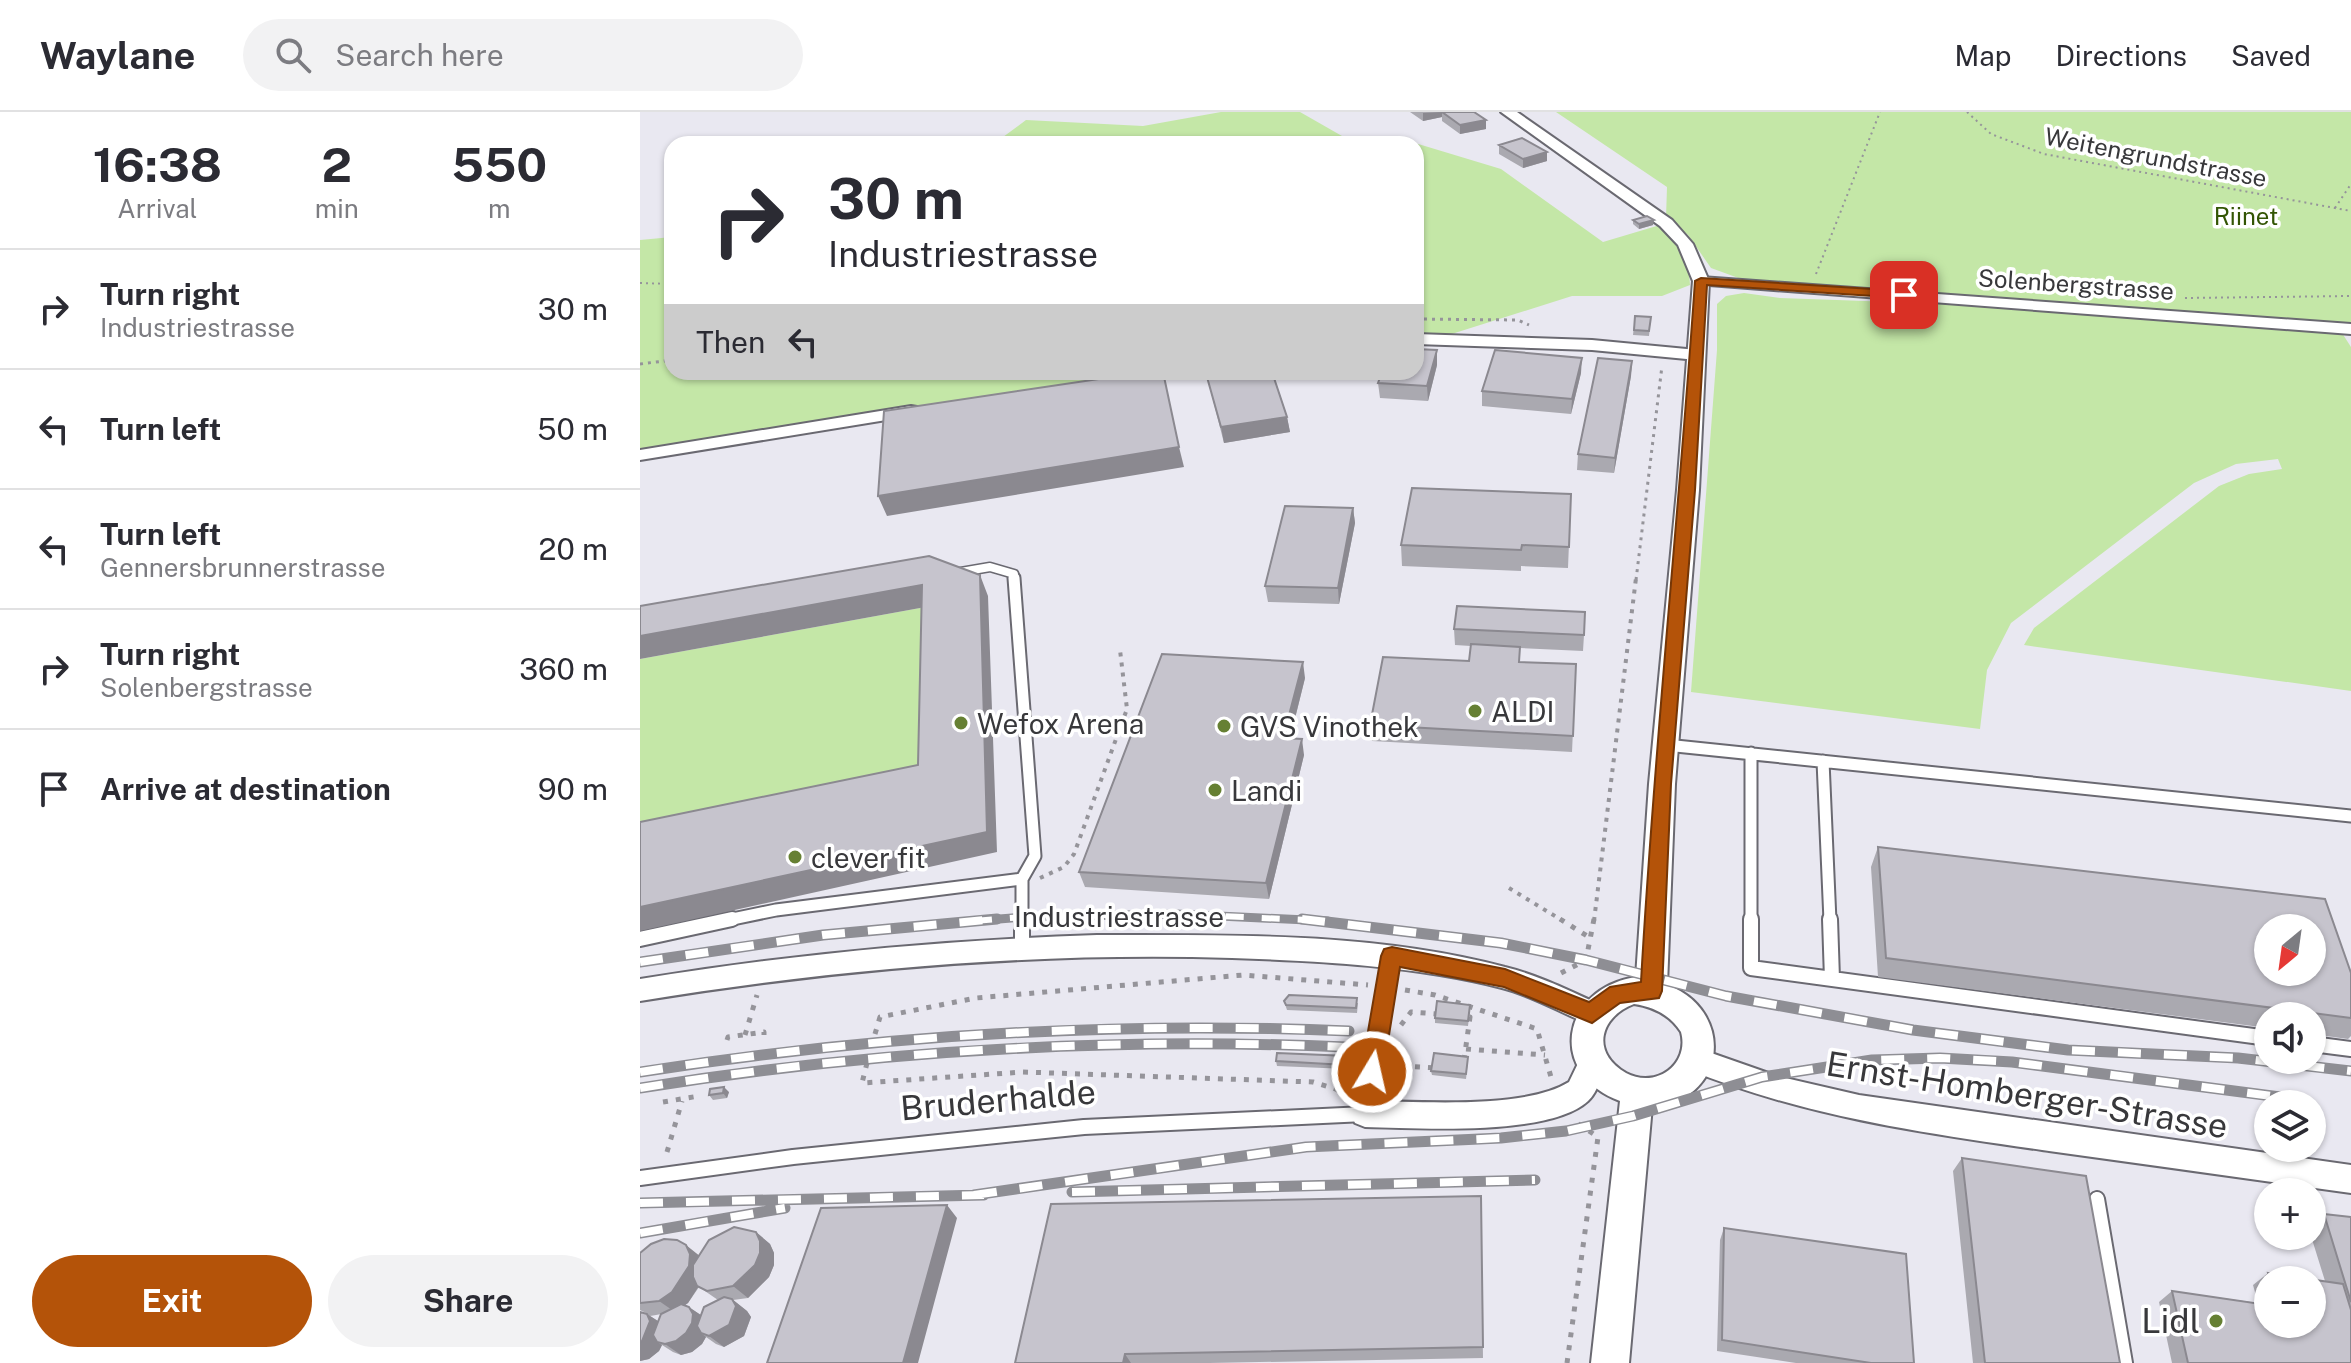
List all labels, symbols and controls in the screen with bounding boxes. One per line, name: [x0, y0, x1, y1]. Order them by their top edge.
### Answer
search box: [243, 19, 803, 91]
text: Waylane: [40, 33, 195, 78]
icon: search: [271, 33, 315, 77]
text: Search here: [335, 37, 504, 73]
text: Map: [1955, 39, 2011, 72]
text: Directions: [2055, 39, 2187, 72]
text: Saved: [2231, 39, 2311, 72]
street label: Weitengrundstrasse: [2043, 122, 2269, 192]
text: 16:38: [93, 136, 222, 193]
text: 2: [321, 136, 352, 193]
text: 550: [451, 136, 547, 193]
text: 30 m: [828, 166, 964, 232]
icon: right: [696, 168, 800, 272]
text: Arrival: [117, 193, 197, 224]
text: min: [315, 193, 359, 224]
text: m: [488, 193, 511, 224]
park label: Riinet: [2214, 202, 2278, 230]
text: Industriestrasse: [828, 233, 1098, 275]
pin: [1870, 261, 1938, 329]
street label: Solenbergstrasse: [1977, 263, 2175, 305]
icon: arrive: [1882, 273, 1926, 317]
text: Turn right: [100, 276, 240, 312]
icon: right: [32, 287, 76, 331]
text: 30 m: [538, 291, 608, 327]
text: Industriestrasse: [100, 312, 295, 343]
icon: left: [781, 320, 825, 364]
text: Then: [696, 324, 765, 360]
icon: left: [32, 407, 76, 451]
text: Turn left: [100, 411, 221, 447]
text: 50 m: [537, 411, 608, 447]
text: Turn left: [100, 516, 221, 552]
icon: left: [32, 527, 76, 571]
text: 20 m: [539, 531, 608, 567]
text: Gennersbrunnerstrasse: [100, 552, 385, 583]
text: Turn right: [100, 636, 240, 672]
icon: right: [32, 647, 76, 691]
text: 360 m: [519, 651, 608, 687]
text: Solenbergstrasse: [100, 672, 313, 703]
place label: ALDI: [1491, 695, 1554, 728]
marker: ALDI: [1466, 702, 1484, 720]
place label: Wefox Arena: [977, 707, 1144, 740]
place label: GVS Vinothek: [1240, 710, 1419, 743]
marker: Wefox Arena: [952, 714, 970, 732]
marker: GVS Vinothek: [1215, 717, 1233, 735]
icon: arrive: [32, 767, 76, 811]
text: Arrive at destination: [100, 771, 391, 807]
text: 90 m: [538, 771, 608, 807]
place label: Landi: [1231, 774, 1302, 807]
marker: Landi: [1206, 781, 1224, 799]
place label: clever fit: [811, 841, 926, 874]
marker: clever fit: [786, 848, 804, 866]
street label: Industriestrasse: [1014, 900, 1224, 933]
north arrow: [2254, 914, 2326, 986]
map controls: [2254, 914, 2326, 1338]
button: sound: [2254, 1002, 2326, 1074]
position arrow: [1330, 1030, 1414, 1114]
street label: Ernst-Homberger-Strasse: [1823, 1043, 2231, 1147]
street label: Bruderhalde: [899, 1072, 1097, 1128]
button: layers: [2254, 1090, 2326, 1162]
button: +: [2254, 1178, 2326, 1250]
button: Exit: [32, 1255, 312, 1347]
button: Share: [328, 1255, 608, 1347]
button: −: [2254, 1266, 2326, 1338]
place label: Lidl: [2141, 1301, 2200, 1341]
marker: Lidl: [2207, 1312, 2225, 1330]

